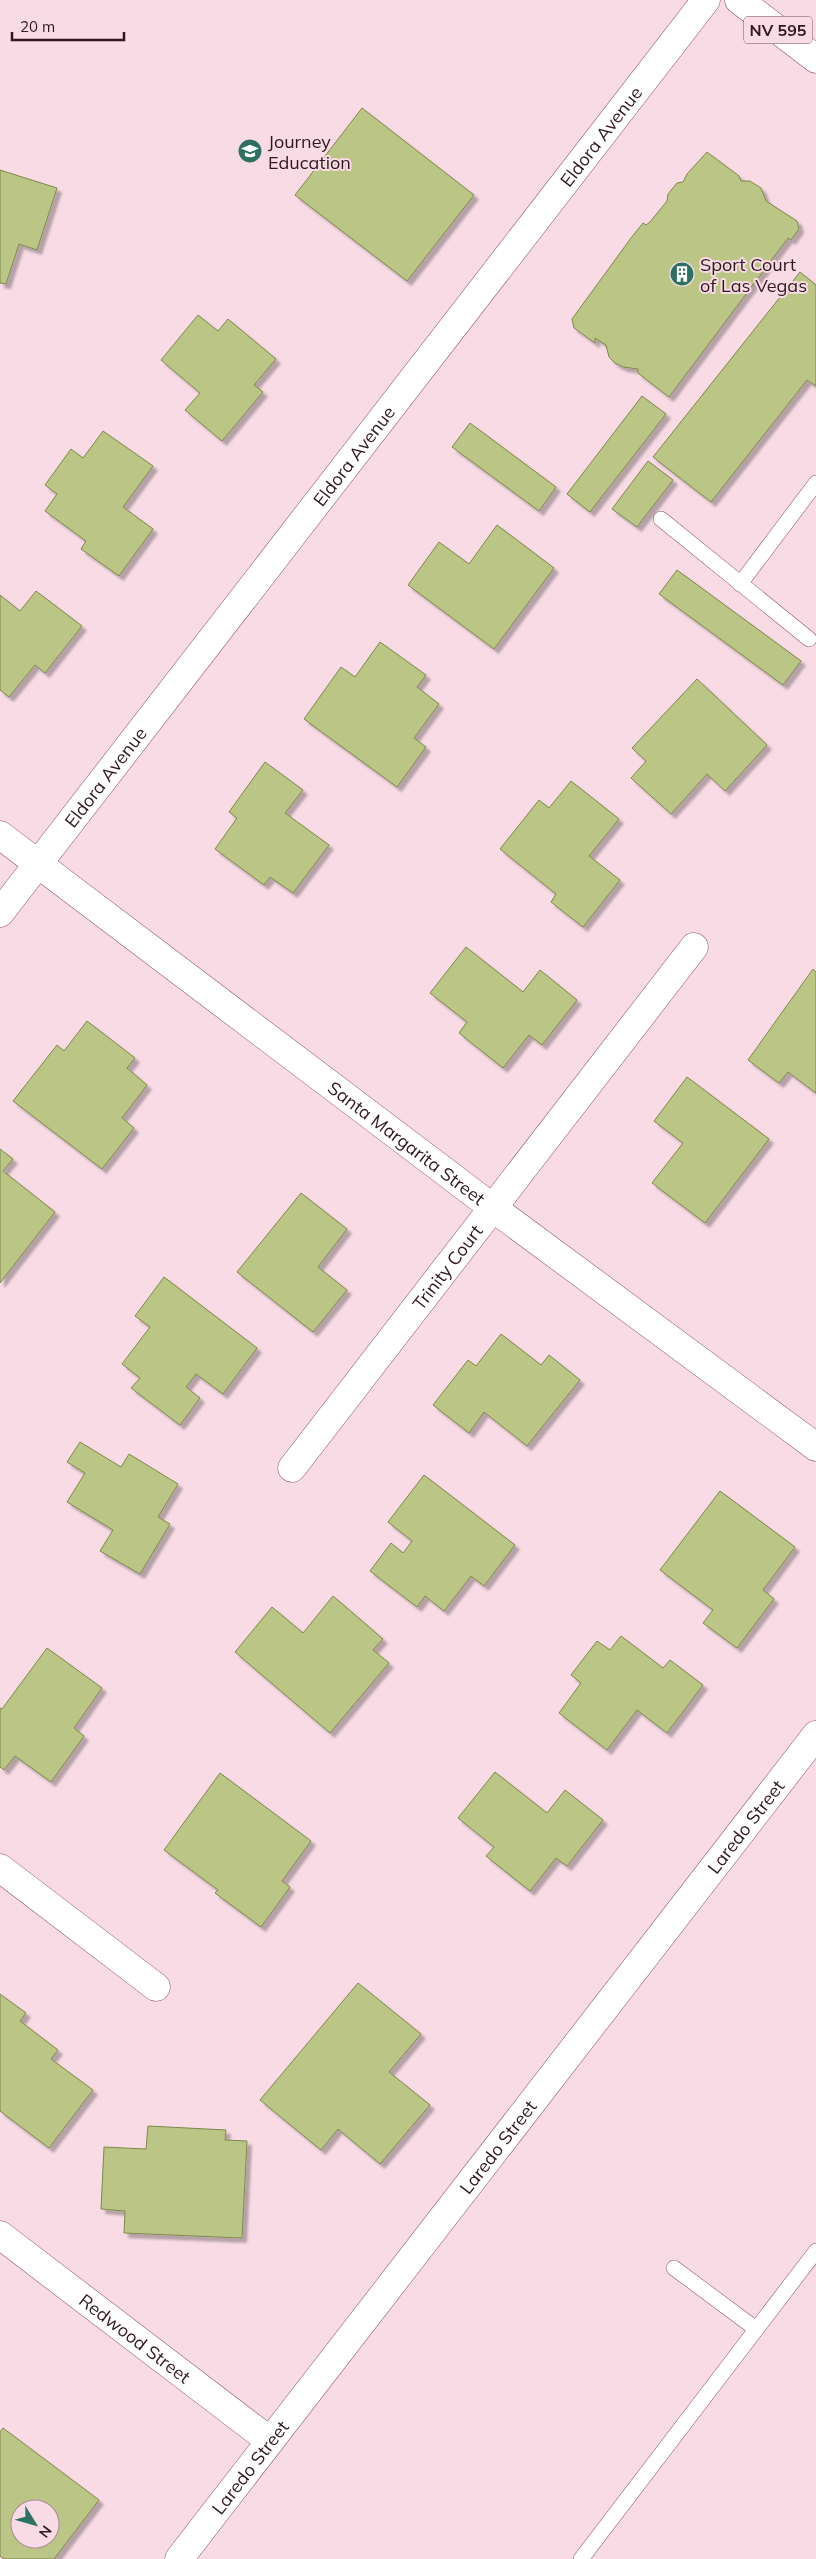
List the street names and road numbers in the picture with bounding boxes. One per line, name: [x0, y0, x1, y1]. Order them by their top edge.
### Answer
road number: NV 595: [744, 16, 812, 44]
street label: Eldora Avenue: [555, 81, 647, 191]
street label: Eldora Avenue: [308, 401, 400, 511]
street label: Eldora Avenue: [59, 722, 151, 832]
street label: Santa Margarita Street: [324, 1076, 490, 1210]
street label: Trinity Court: [407, 1220, 487, 1314]
street label: Laredo Street: [702, 1775, 789, 1878]
street label: Laredo Street: [454, 2095, 541, 2198]
street label: Redwood Street: [75, 2288, 196, 2388]
street label: Laredo Street: [206, 2416, 293, 2519]

